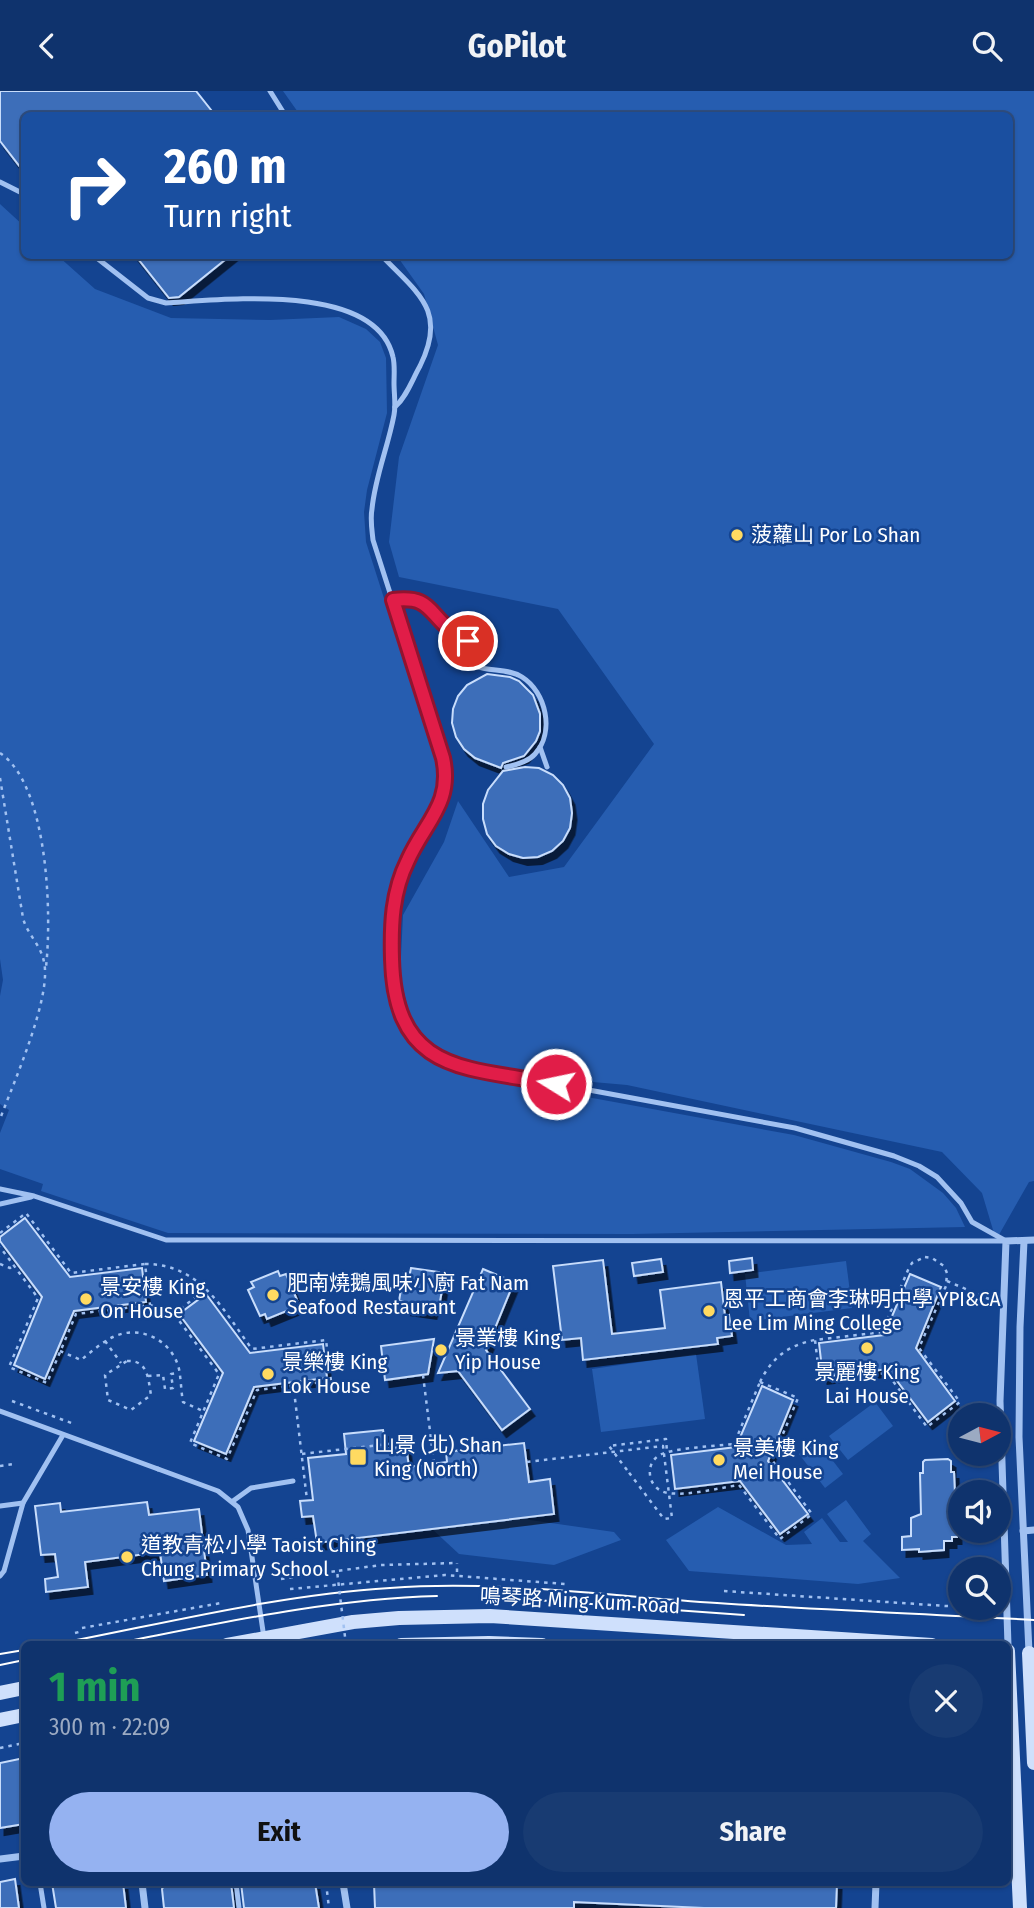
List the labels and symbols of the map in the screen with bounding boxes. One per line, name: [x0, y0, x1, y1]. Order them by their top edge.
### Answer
place label: 菠蘿山 Por Lo Shan: [751, 522, 920, 548]
marker: 菠蘿山 Por Lo Shan: [729, 527, 745, 543]
pin: [438, 611, 498, 671]
position arrow: [519, 1047, 593, 1121]
place label: 肥南燒鵝風味小廚 Fat Nam Seafood Restaurant: [287, 1270, 529, 1320]
place label: 景安樓 King On House: [100, 1274, 205, 1324]
place label: 恩平工商會李琳明中學 YPI&CA Lee Lim Ming College: [723, 1286, 1001, 1336]
marker: 肥南燒鵝風味小廚 Fat Nam Seafood Restaurant: [265, 1287, 281, 1303]
marker: 景安樓 King On House: [78, 1291, 94, 1307]
marker: 恩平工商會李琳明中學 YPI&CA Lee Lim Ming College: [701, 1303, 717, 1319]
place label: 景業樓 King Yip House: [455, 1325, 560, 1375]
marker: 景麗樓 King Lai House: [859, 1340, 875, 1356]
marker: 景業樓 King Yip House: [433, 1342, 449, 1358]
place label: 景樂樓 King Lok House: [282, 1349, 387, 1399]
place label: 景麗樓 King Lai House: [814, 1359, 920, 1409]
marker: 景樂樓 King Lok House: [260, 1366, 276, 1382]
north arrow: [948, 1403, 1012, 1467]
place label: 山景 (北) Shan King (North): [374, 1432, 502, 1482]
place label: 景美樓 King Mei House: [733, 1435, 838, 1485]
marker: 山景 (北) Shan King (North): [348, 1447, 368, 1467]
marker: 景美樓 King Mei House: [711, 1452, 727, 1468]
place label: 道教青松小學 Taoist Ching Chung Primary School: [141, 1532, 376, 1582]
marker: 道教青松小學 Taoist Ching Chung Primary School: [119, 1549, 135, 1565]
street label: 鳴琴路 Ming Kum Road: [479, 1583, 681, 1619]

